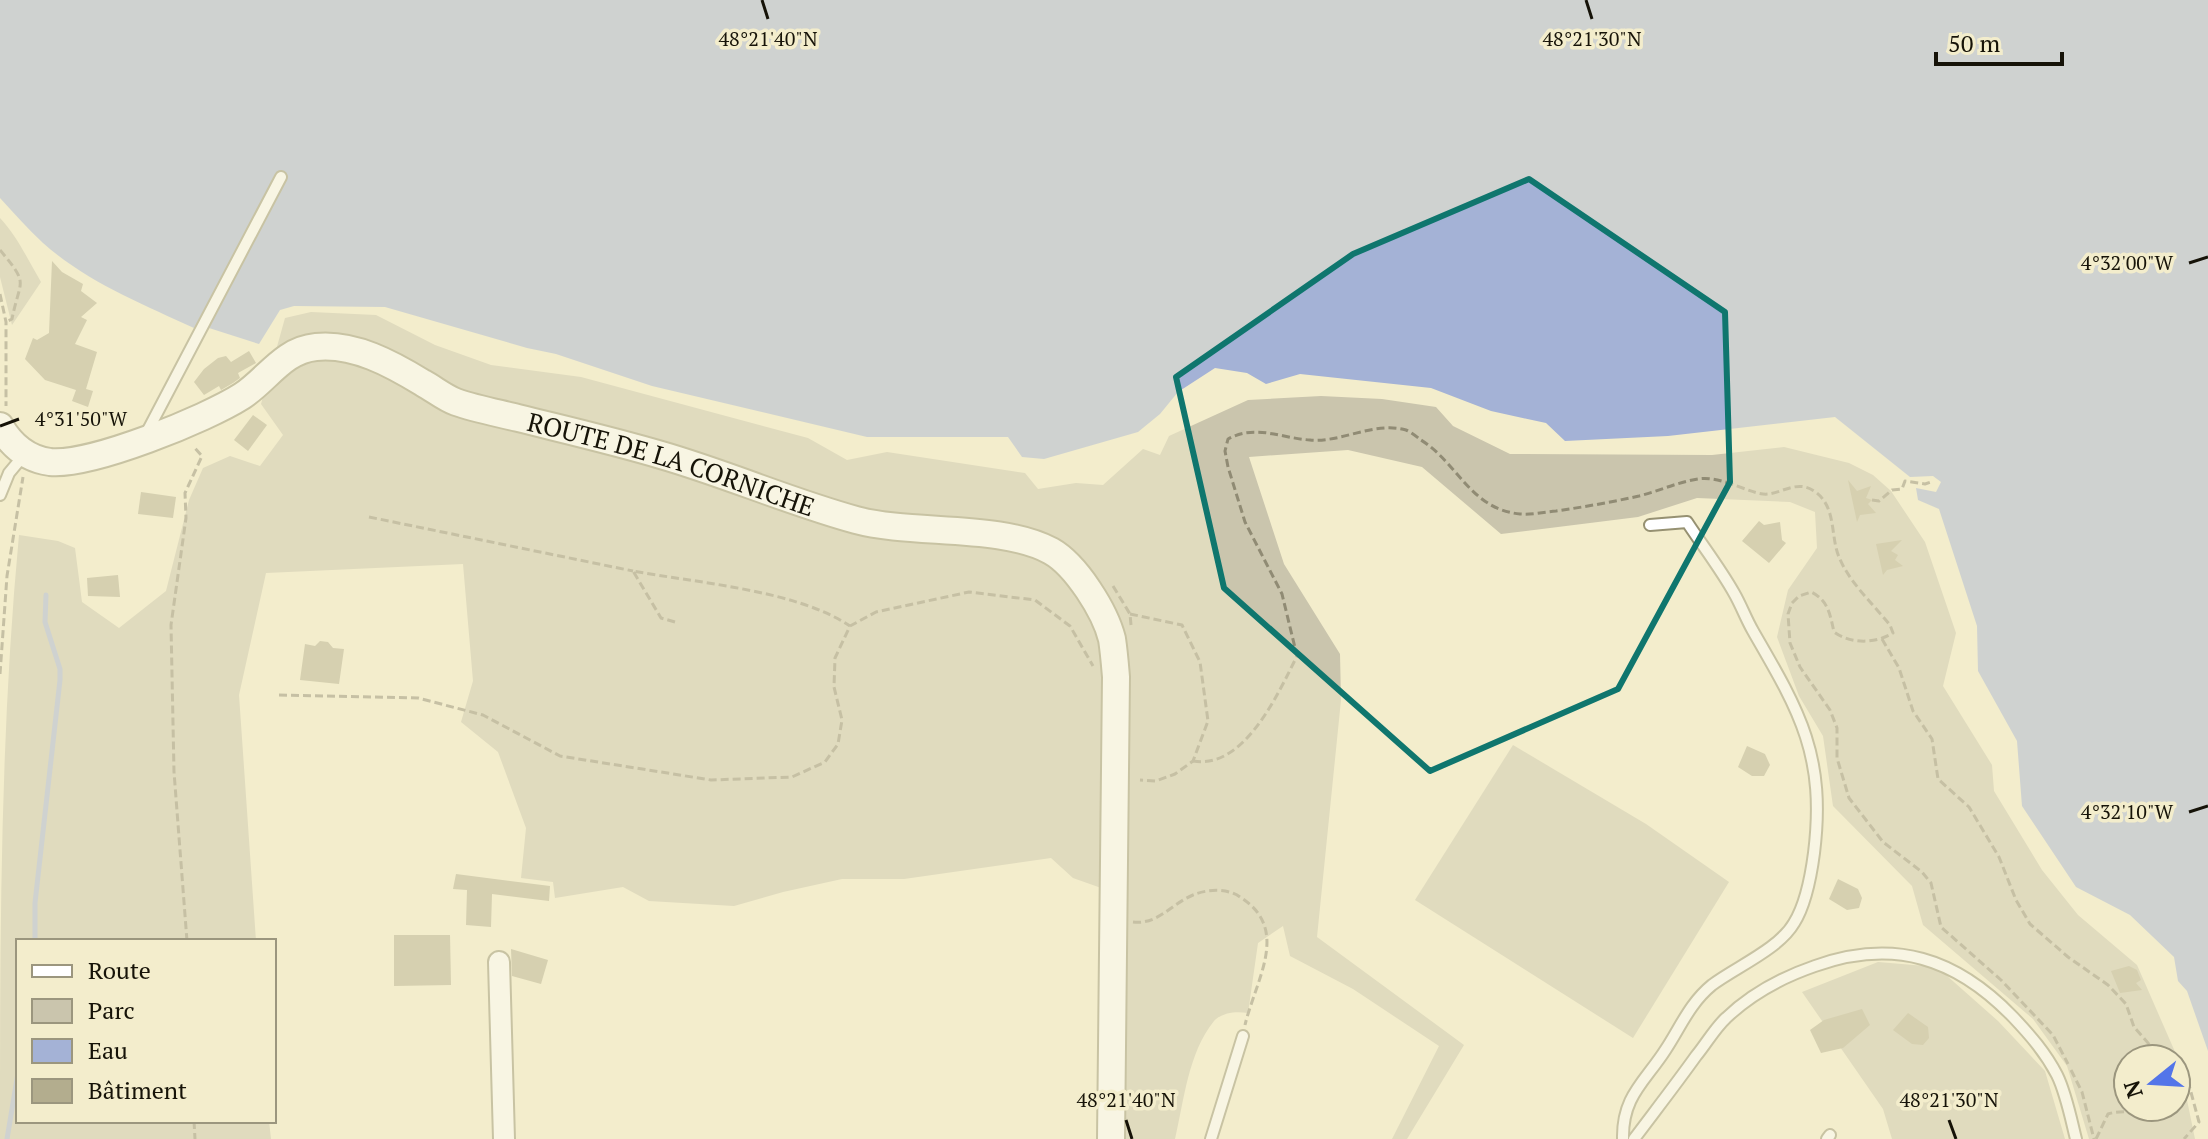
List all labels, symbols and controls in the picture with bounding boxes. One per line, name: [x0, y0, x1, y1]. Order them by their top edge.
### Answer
scale bar: [1936, 16, 2062, 66]
text: 48°21'40"N: [718, 25, 818, 52]
text: 48°21'30"N: [1542, 25, 1642, 52]
text: 50 m: [1948, 27, 2000, 59]
text: 4°32'00"W: [2081, 249, 2174, 276]
street label: ROUTE DE LA CORNICHE: [524, 404, 819, 523]
text: 4°31'50"W: [35, 405, 128, 432]
text: 4°32'10"W: [2081, 798, 2174, 825]
legend: [16, 939, 276, 1123]
text: Route: [88, 954, 151, 986]
text: Parc: [88, 994, 135, 1026]
text: Eau: [88, 1034, 128, 1066]
north arrow: [2112, 1043, 2192, 1123]
text: Bâtiment: [88, 1074, 187, 1106]
text: N: [2116, 1077, 2149, 1102]
text: 48°21'40"N: [1076, 1086, 1176, 1113]
text: 48°21'30"N: [1899, 1086, 1999, 1113]

